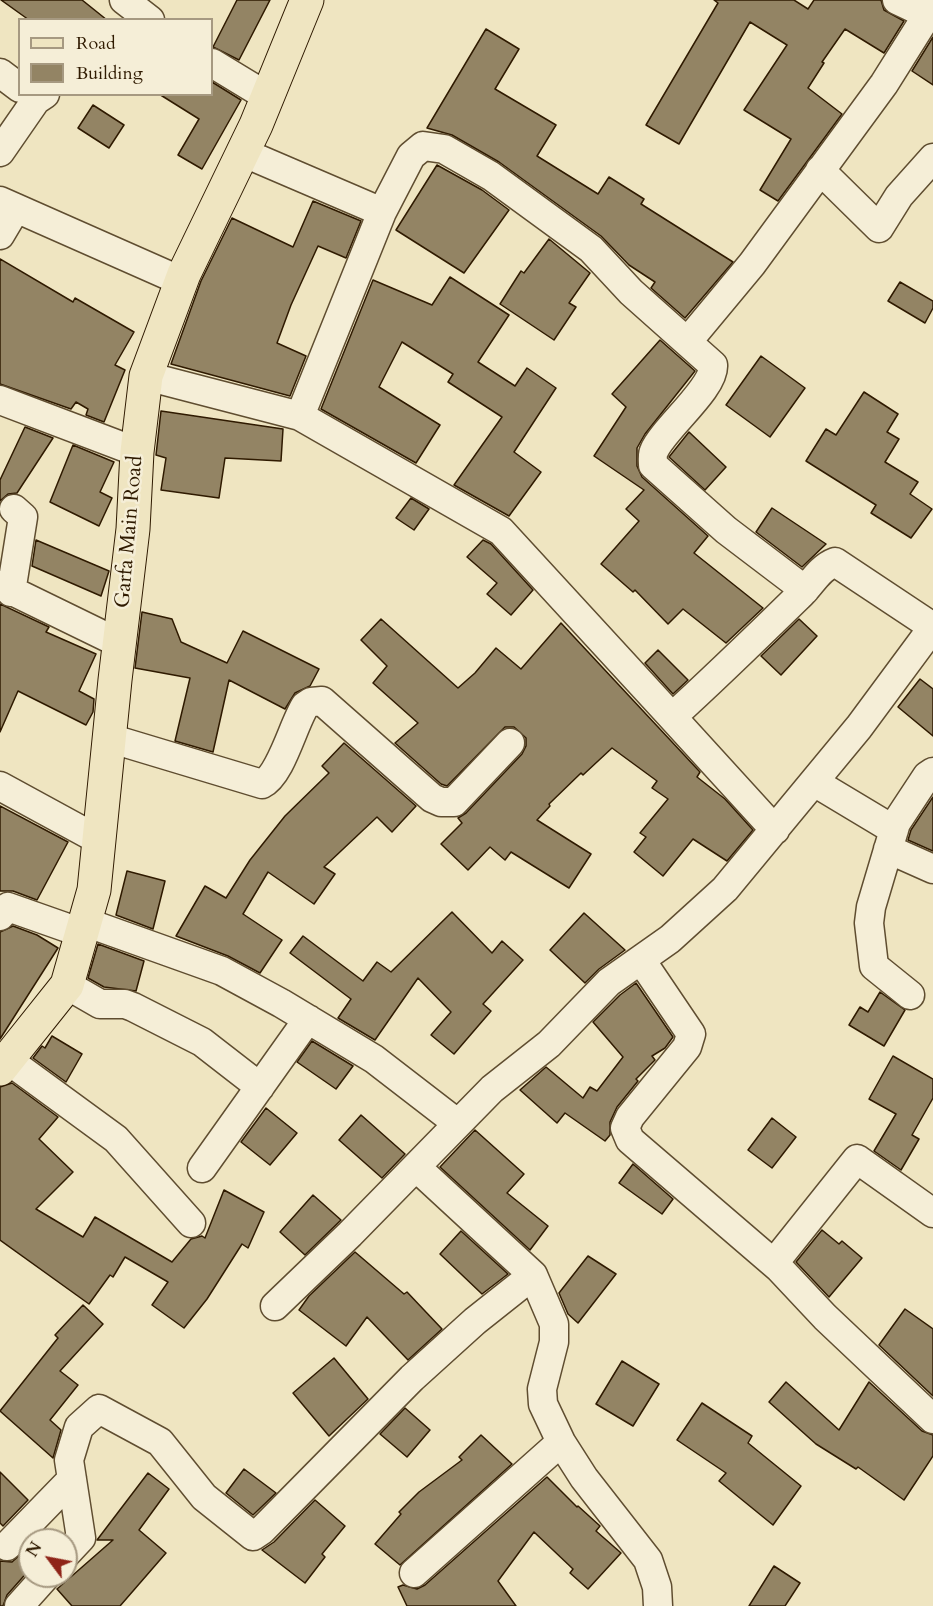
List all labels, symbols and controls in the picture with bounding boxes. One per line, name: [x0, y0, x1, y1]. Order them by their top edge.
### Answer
legend: [18, 18, 213, 96]
text: Road: [76, 31, 116, 56]
text: Building: [76, 61, 143, 86]
street label: Garfa Main Road: [111, 455, 149, 609]
north arrow: [18, 1528, 78, 1588]
text: N: [21, 1538, 47, 1561]

